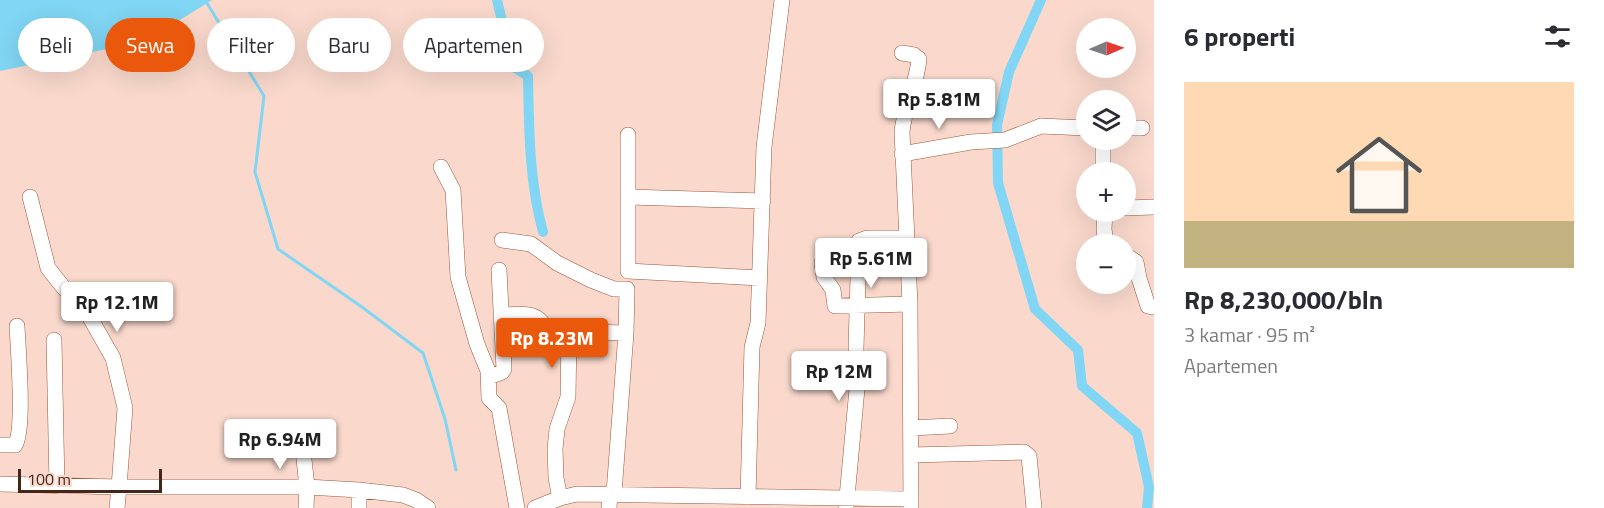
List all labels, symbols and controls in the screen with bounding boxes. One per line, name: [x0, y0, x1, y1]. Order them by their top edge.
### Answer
text: 6 properti: [1184, 17, 1295, 56]
chip: Beli: [18, 18, 93, 72]
chip: Sewa: [105, 18, 195, 72]
chip: Filter: [207, 18, 295, 72]
chip: Baru: [307, 18, 391, 72]
chip: Apartemen: [403, 18, 544, 72]
north arrow: [1076, 18, 1136, 78]
map controls: [1076, 18, 1136, 294]
icon: filters: [1541, 20, 1574, 53]
pin: Rp 5.81M: [877, 79, 1001, 130]
text: Rp 5.81M: [897, 83, 981, 114]
button: layers: [1076, 90, 1136, 150]
icon: home: [1325, 121, 1433, 229]
button: +: [1076, 162, 1136, 222]
button: −: [1076, 234, 1136, 294]
pin: Rp 5.61M: [809, 238, 933, 289]
text: Rp 5.61M: [829, 242, 913, 273]
text: Rp 8,230,000/bln: [1184, 280, 1383, 319]
pin: Rp 12.1M: [55, 282, 179, 333]
text: Rp 12.1M: [75, 286, 159, 317]
pin: Rp 8.23M: [490, 318, 614, 369]
text: 3 kamar · 95 m²: [1184, 319, 1315, 350]
text: Rp 8.23M: [510, 322, 594, 353]
text: Apartemen: [1184, 350, 1278, 381]
pin: Rp 12M: [790, 351, 888, 402]
text: Rp 12M: [805, 355, 873, 386]
pin: Rp 6.94M: [218, 419, 342, 470]
text: Rp 6.94M: [238, 423, 322, 454]
scale bar: [18, 466, 162, 494]
text: 100 m: [27, 467, 71, 491]

